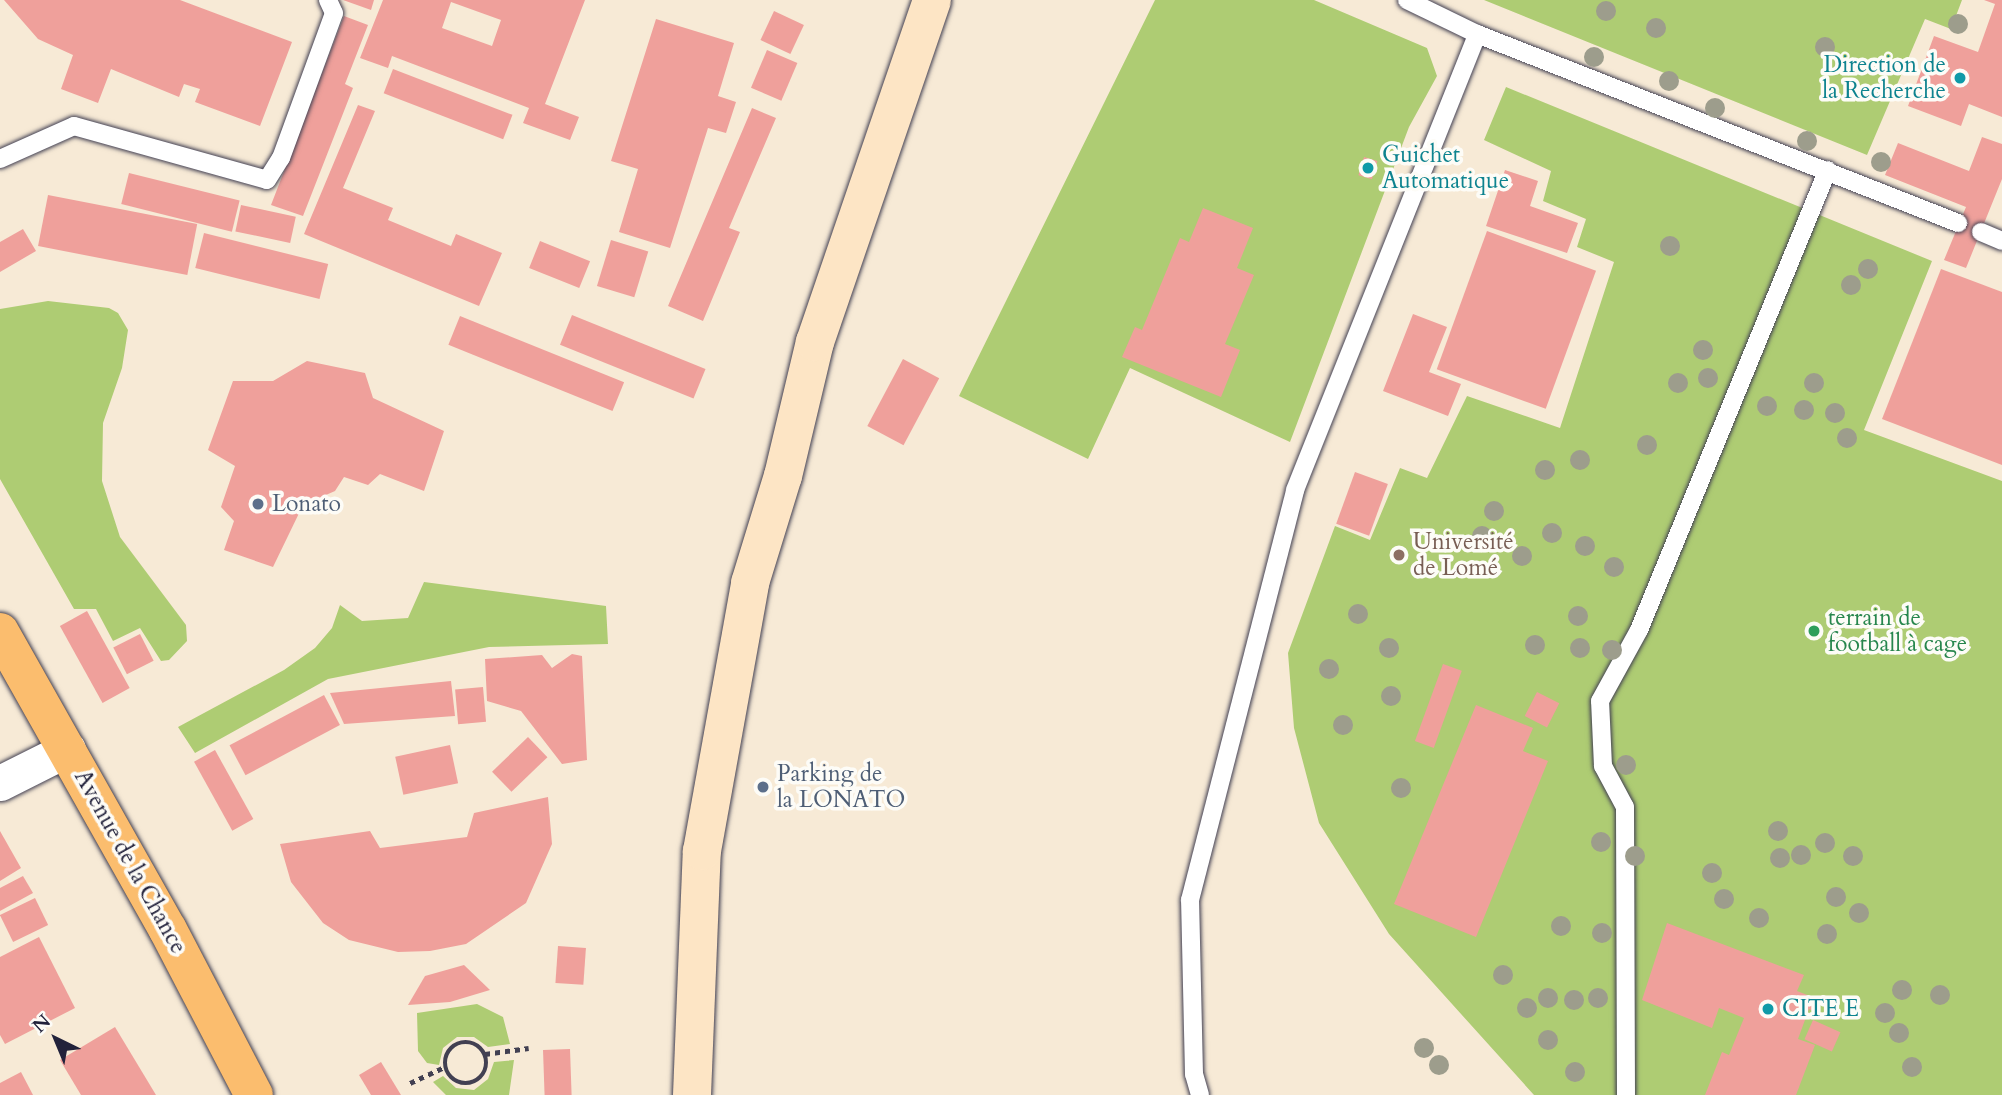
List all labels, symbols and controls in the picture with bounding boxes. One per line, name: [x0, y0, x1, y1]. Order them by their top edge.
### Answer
place label: Direction de la Recherche: [1822, 51, 1946, 105]
marker: Direction de la Recherche: [1952, 70, 1968, 86]
place label: Guichet Automatique: [1382, 141, 1509, 195]
marker: Guichet Automatique: [1360, 160, 1376, 176]
place label: Lonato: [272, 490, 341, 518]
marker: Lonato: [250, 496, 266, 512]
place label: Université de Lomé: [1413, 528, 1514, 582]
marker: Université de Lomé: [1391, 547, 1407, 563]
place label: terrain de football à cage: [1828, 604, 1967, 658]
marker: terrain de football à cage: [1806, 623, 1822, 639]
place label: Parking de la LONATO: [777, 760, 905, 814]
street label: Avenue de la Chance: [68, 765, 192, 959]
marker: Parking de la LONATO: [755, 779, 771, 795]
place label: CITE E: [1782, 995, 1859, 1023]
marker: CITE E: [1760, 1001, 1776, 1017]
north arrow: [21, 1004, 91, 1074]
text: N: [27, 1009, 57, 1039]

